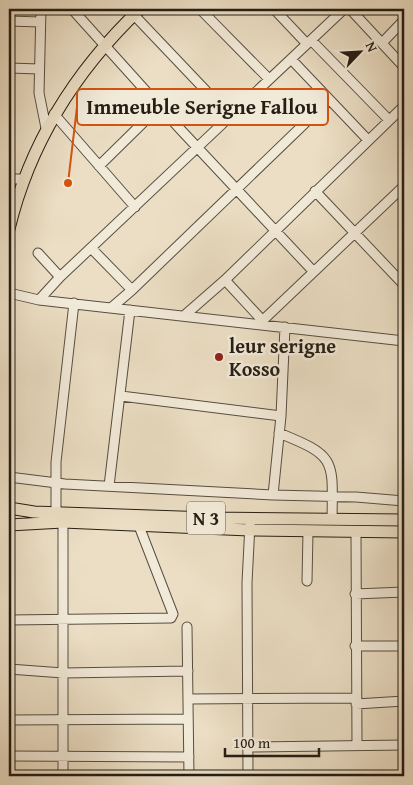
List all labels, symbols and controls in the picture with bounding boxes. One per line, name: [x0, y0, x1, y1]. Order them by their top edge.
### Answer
north arrow: [336, 28, 386, 78]
text: N: [361, 38, 383, 56]
callout: Immeuble Serigne Fallou: [77, 89, 328, 125]
text: Immeuble Serigne Fallou: [86, 91, 318, 122]
place label: leur serigne Kosso: [229, 331, 336, 383]
marker: leur serigne Kosso: [213, 351, 225, 363]
road number: N 3: [187, 502, 225, 534]
scale bar: [225, 725, 319, 757]
text: 100 m: [233, 732, 271, 753]

